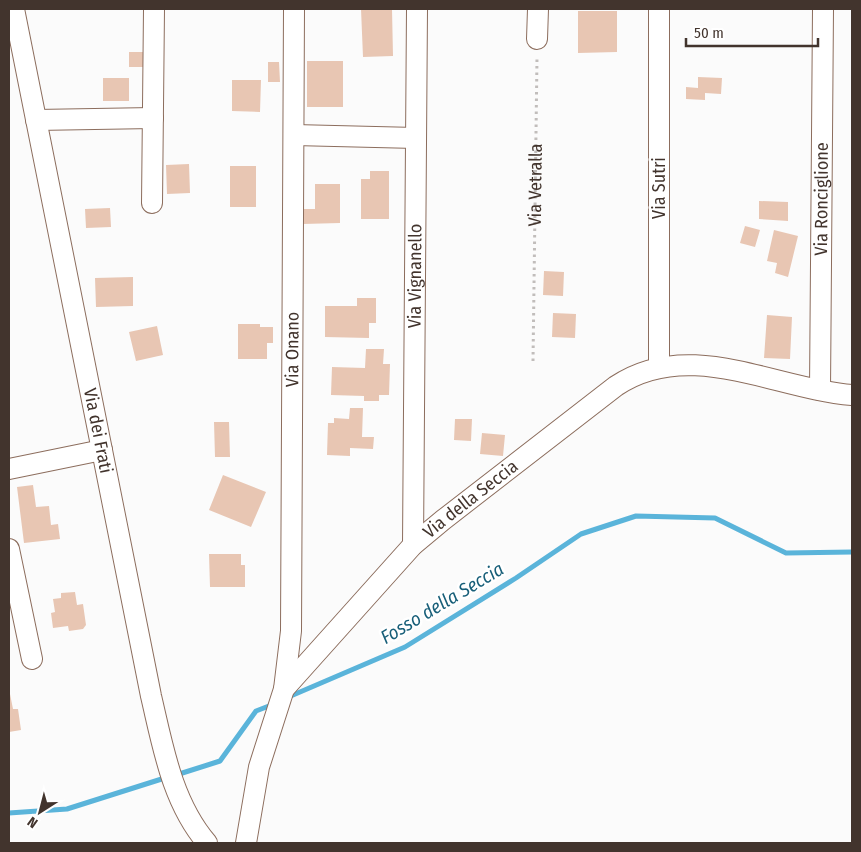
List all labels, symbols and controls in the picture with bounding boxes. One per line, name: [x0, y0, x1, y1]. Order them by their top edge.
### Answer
scale bar: [686, 15, 818, 47]
text: 50 m: [694, 24, 724, 42]
street label: Via Ronciglione: [810, 142, 833, 256]
street label: Via Vetralla: [524, 143, 547, 227]
street label: Via Sutri: [648, 157, 670, 219]
street label: Via Vignanello: [404, 224, 426, 328]
street label: Via Onano: [281, 312, 304, 387]
street label: Via dei Frati: [79, 386, 117, 475]
street label: Via della Seccia: [419, 455, 522, 543]
water label: Fosso della Seccia: [376, 557, 508, 649]
north arrow: [15, 787, 65, 837]
text: N: [24, 813, 41, 831]

